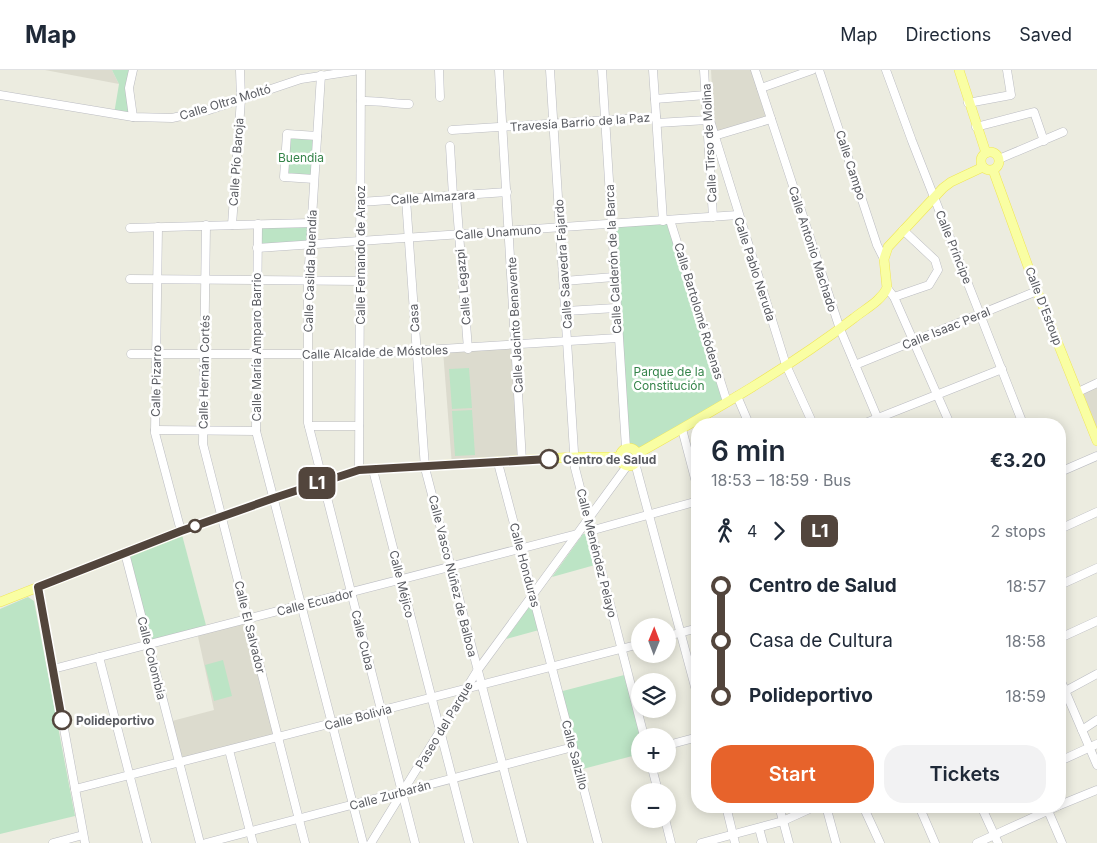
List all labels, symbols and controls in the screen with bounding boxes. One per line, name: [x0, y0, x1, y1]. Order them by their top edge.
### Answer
text: Map: [25, 20, 76, 49]
text: Map: [840, 24, 878, 45]
text: Directions: [906, 24, 991, 45]
text: Saved: [1019, 24, 1072, 45]
street label: Calle Oltra Moltó: [178, 81, 272, 123]
street label: Calle Tirso de Molina: [698, 83, 720, 203]
street label: Travesía Barrio de la Paz: [510, 110, 650, 134]
street label: Calle Pío Baroja: [225, 117, 247, 207]
street label: Calle Campo: [833, 128, 869, 202]
park label: Buendia: [278, 150, 324, 165]
street label: Calle Calderón de la Barca: [602, 184, 624, 334]
street label: Calle Antonio Machado: [786, 184, 840, 314]
street label: Calle Fernando de Araoz: [353, 185, 368, 325]
street label: Calle Almazara: [390, 187, 476, 207]
street label: Calle Saavedra Fajardo: [551, 199, 575, 329]
street label: Calle Príncipe: [932, 208, 976, 286]
street label: Calle Casilda Buendía: [300, 209, 320, 333]
street label: Calle Pablo Neruda: [731, 215, 779, 323]
street label: Calle Unamuno: [454, 222, 542, 242]
street label: Calle Bartolomé Ródenas: [671, 241, 727, 381]
street label: Calle Legazpi: [452, 248, 474, 326]
street label: Calle Jacinto Benavente: [504, 256, 526, 394]
street label: Calle D'Estoup: [1022, 265, 1066, 347]
street label: Calle María Amparo Barrio: [249, 273, 264, 421]
street label: Casa: [406, 303, 422, 333]
street label: Calle Isaac Peral: [900, 303, 992, 353]
street label: Calle Hernán Cortés: [196, 315, 212, 429]
street label: Calle Alcalde de Móstoles: [302, 342, 448, 362]
street label: Calle Pizarro: [148, 345, 164, 417]
park label: Parque de la Constitución: [633, 364, 705, 393]
text: 6 min: [711, 434, 786, 468]
marker: Centro de Salud: [539, 449, 559, 469]
text: €3.20: [990, 449, 1046, 472]
place label: Centro de Salud: [563, 452, 656, 467]
line badge: L1: [294, 467, 340, 499]
text: 18:53 – 18:59 · Bus: [711, 470, 851, 490]
text: L1: [308, 472, 326, 493]
street label: Calle Menéndez Pelayo: [574, 487, 620, 619]
street label: Calle Vasco Núñez de Balboa: [426, 493, 480, 659]
icon: walk: [711, 517, 739, 545]
icon: forward: [765, 517, 793, 545]
unlabelled marker: [188, 519, 202, 533]
text: L1: [811, 520, 828, 541]
street label: Calle Honduras: [507, 521, 543, 609]
text: 4: [747, 521, 757, 541]
text: 2 stops: [990, 521, 1046, 541]
street label: Calle Méjico: [386, 549, 418, 619]
text: Centro de Salud: [749, 574, 897, 597]
text: 18:57: [1006, 576, 1046, 596]
street label: Calle El Salvador: [231, 579, 269, 675]
street label: Calle Ecuador: [275, 585, 355, 619]
street label: Calle Cuba: [348, 608, 378, 672]
street label: Calle Colombia: [134, 615, 170, 701]
north arrow: [631, 618, 676, 662]
map controls: [631, 618, 676, 828]
text: Casa de Cultura: [749, 629, 893, 652]
text: 18:58: [1005, 631, 1046, 651]
button: layers: [631, 673, 676, 718]
street label: Paseo del Parque: [412, 679, 476, 771]
text: Polideportivo: [749, 684, 873, 707]
text: 18:59: [1005, 686, 1046, 706]
street label: Calle Bolivia: [323, 701, 393, 733]
marker: Polideportivo: [52, 710, 72, 730]
place label: Polideportivo: [76, 713, 154, 728]
street label: Calle Salzillo: [558, 718, 592, 792]
button: +: [631, 728, 676, 773]
button: Start: [711, 745, 874, 803]
button: Tickets: [884, 745, 1046, 803]
street label: Calle Zurbarán: [348, 777, 432, 813]
button: −: [631, 783, 676, 828]

